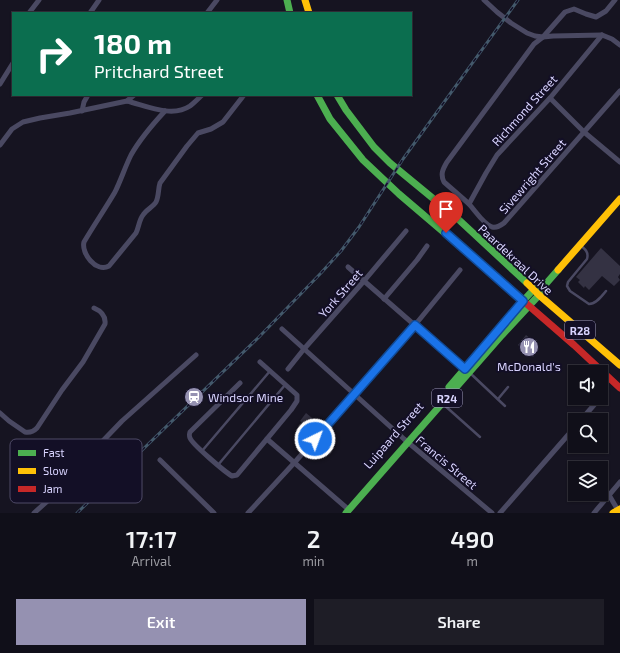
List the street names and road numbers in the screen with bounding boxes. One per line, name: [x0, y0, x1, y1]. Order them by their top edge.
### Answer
street label: Richmond Street: [489, 71, 560, 148]
street label: Sivewright Street: [496, 135, 569, 216]
street label: Paardekraal Drive: [476, 221, 556, 297]
street label: York Street: [315, 266, 365, 320]
road number: R28: [565, 321, 595, 339]
road number: R24: [432, 389, 462, 407]
street label: Luipaard Street: [360, 398, 426, 471]
street label: Francis Street: [414, 432, 481, 492]

